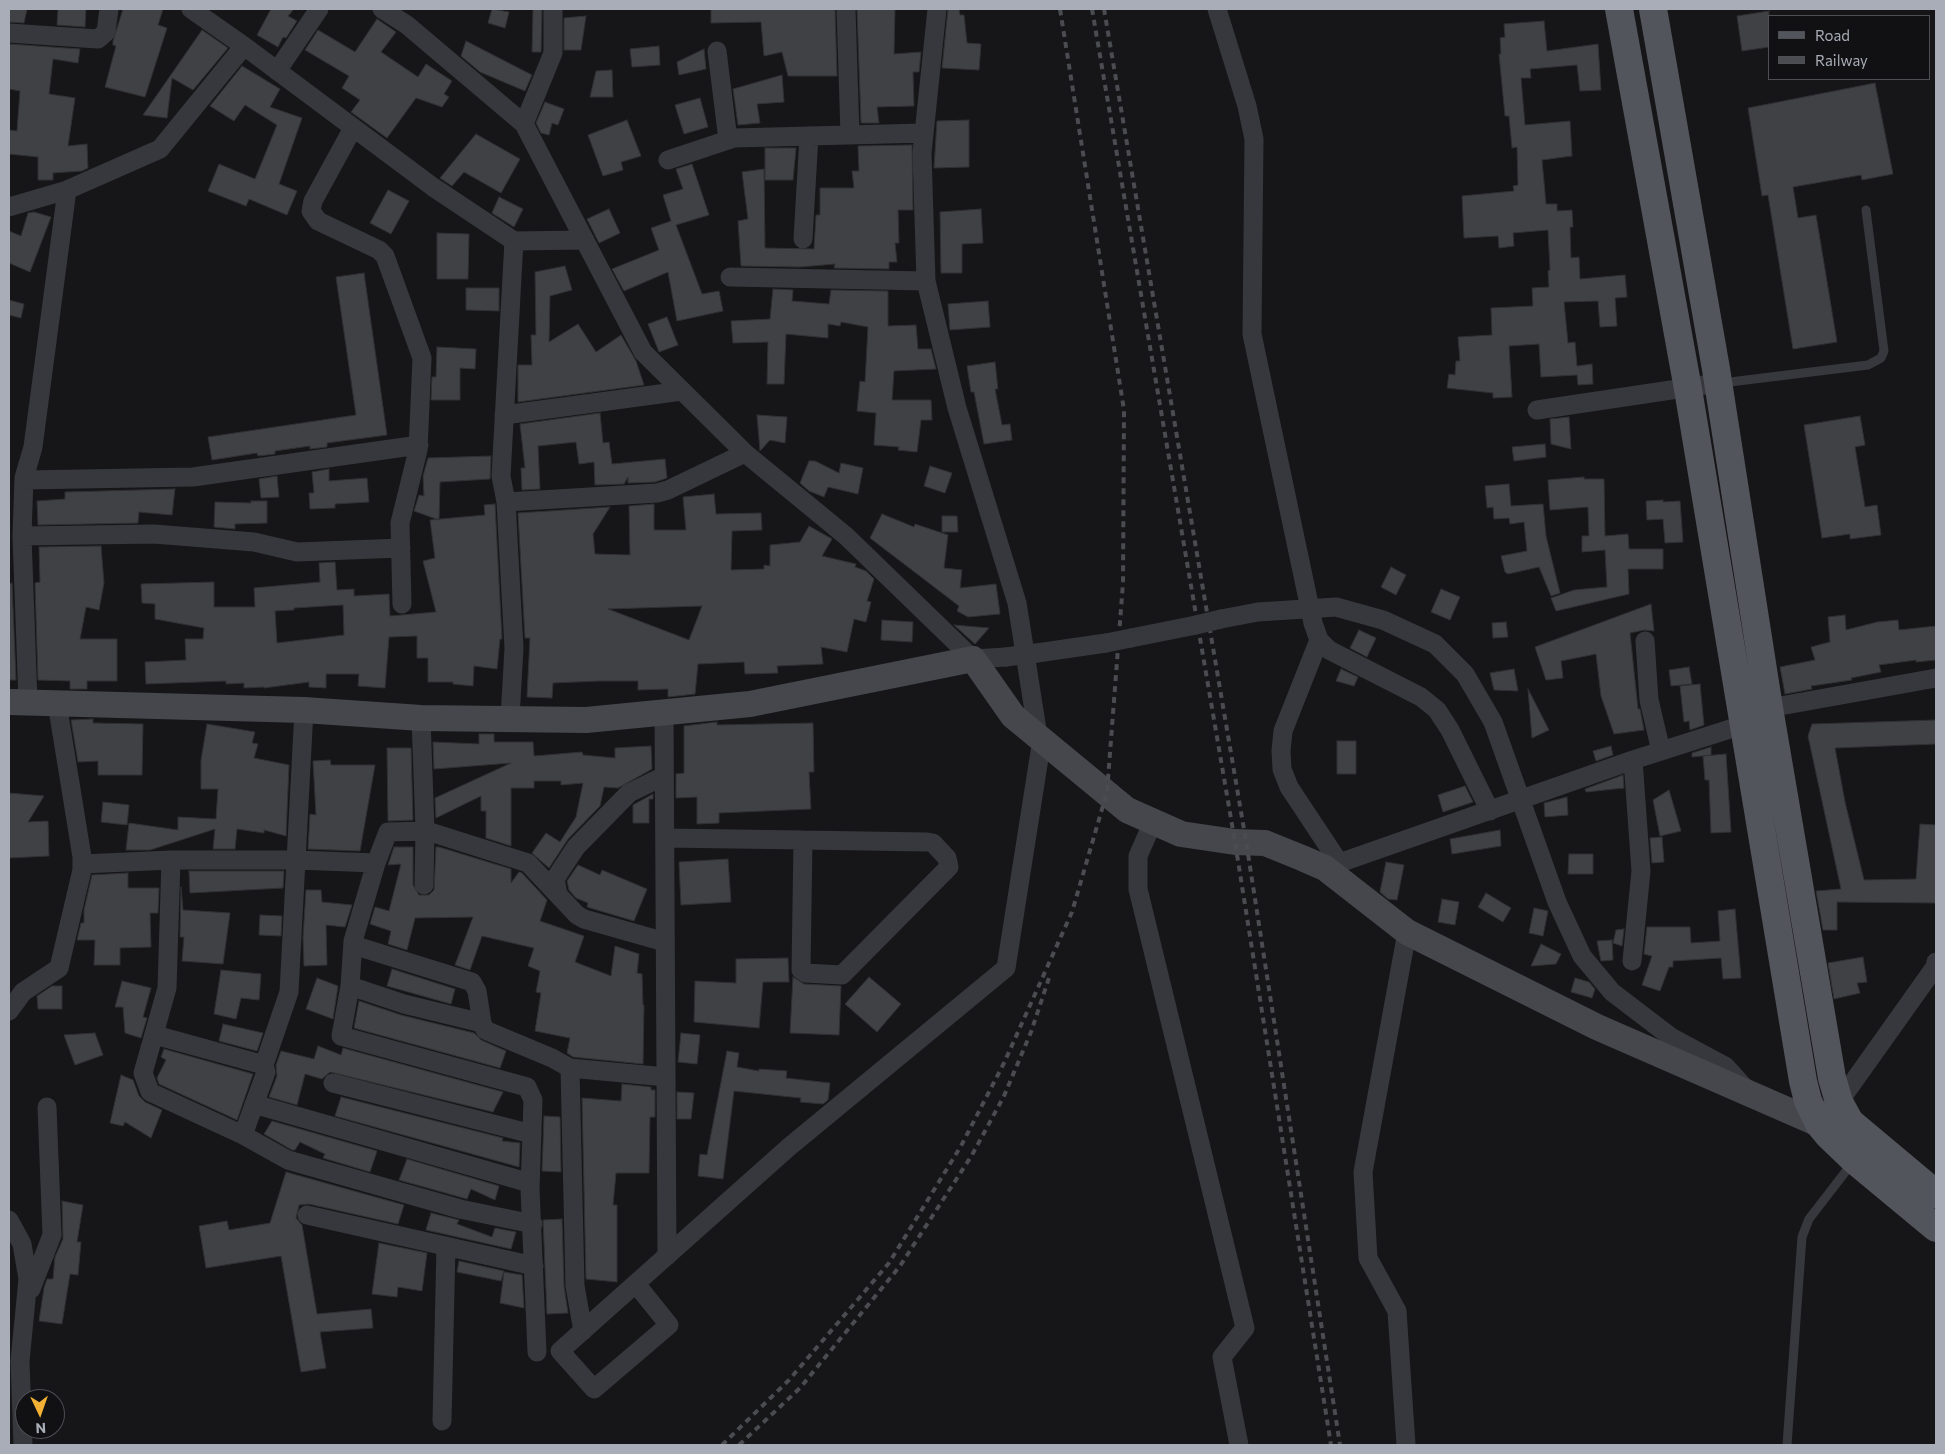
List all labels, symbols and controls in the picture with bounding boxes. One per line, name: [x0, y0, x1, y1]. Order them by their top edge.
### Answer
legend: [1768, 15, 1930, 80]
text: Road: [1815, 26, 1850, 44]
text: Railway: [1815, 51, 1868, 69]
north arrow: [15, 1389, 65, 1439]
text: N: [35, 1420, 46, 1437]

